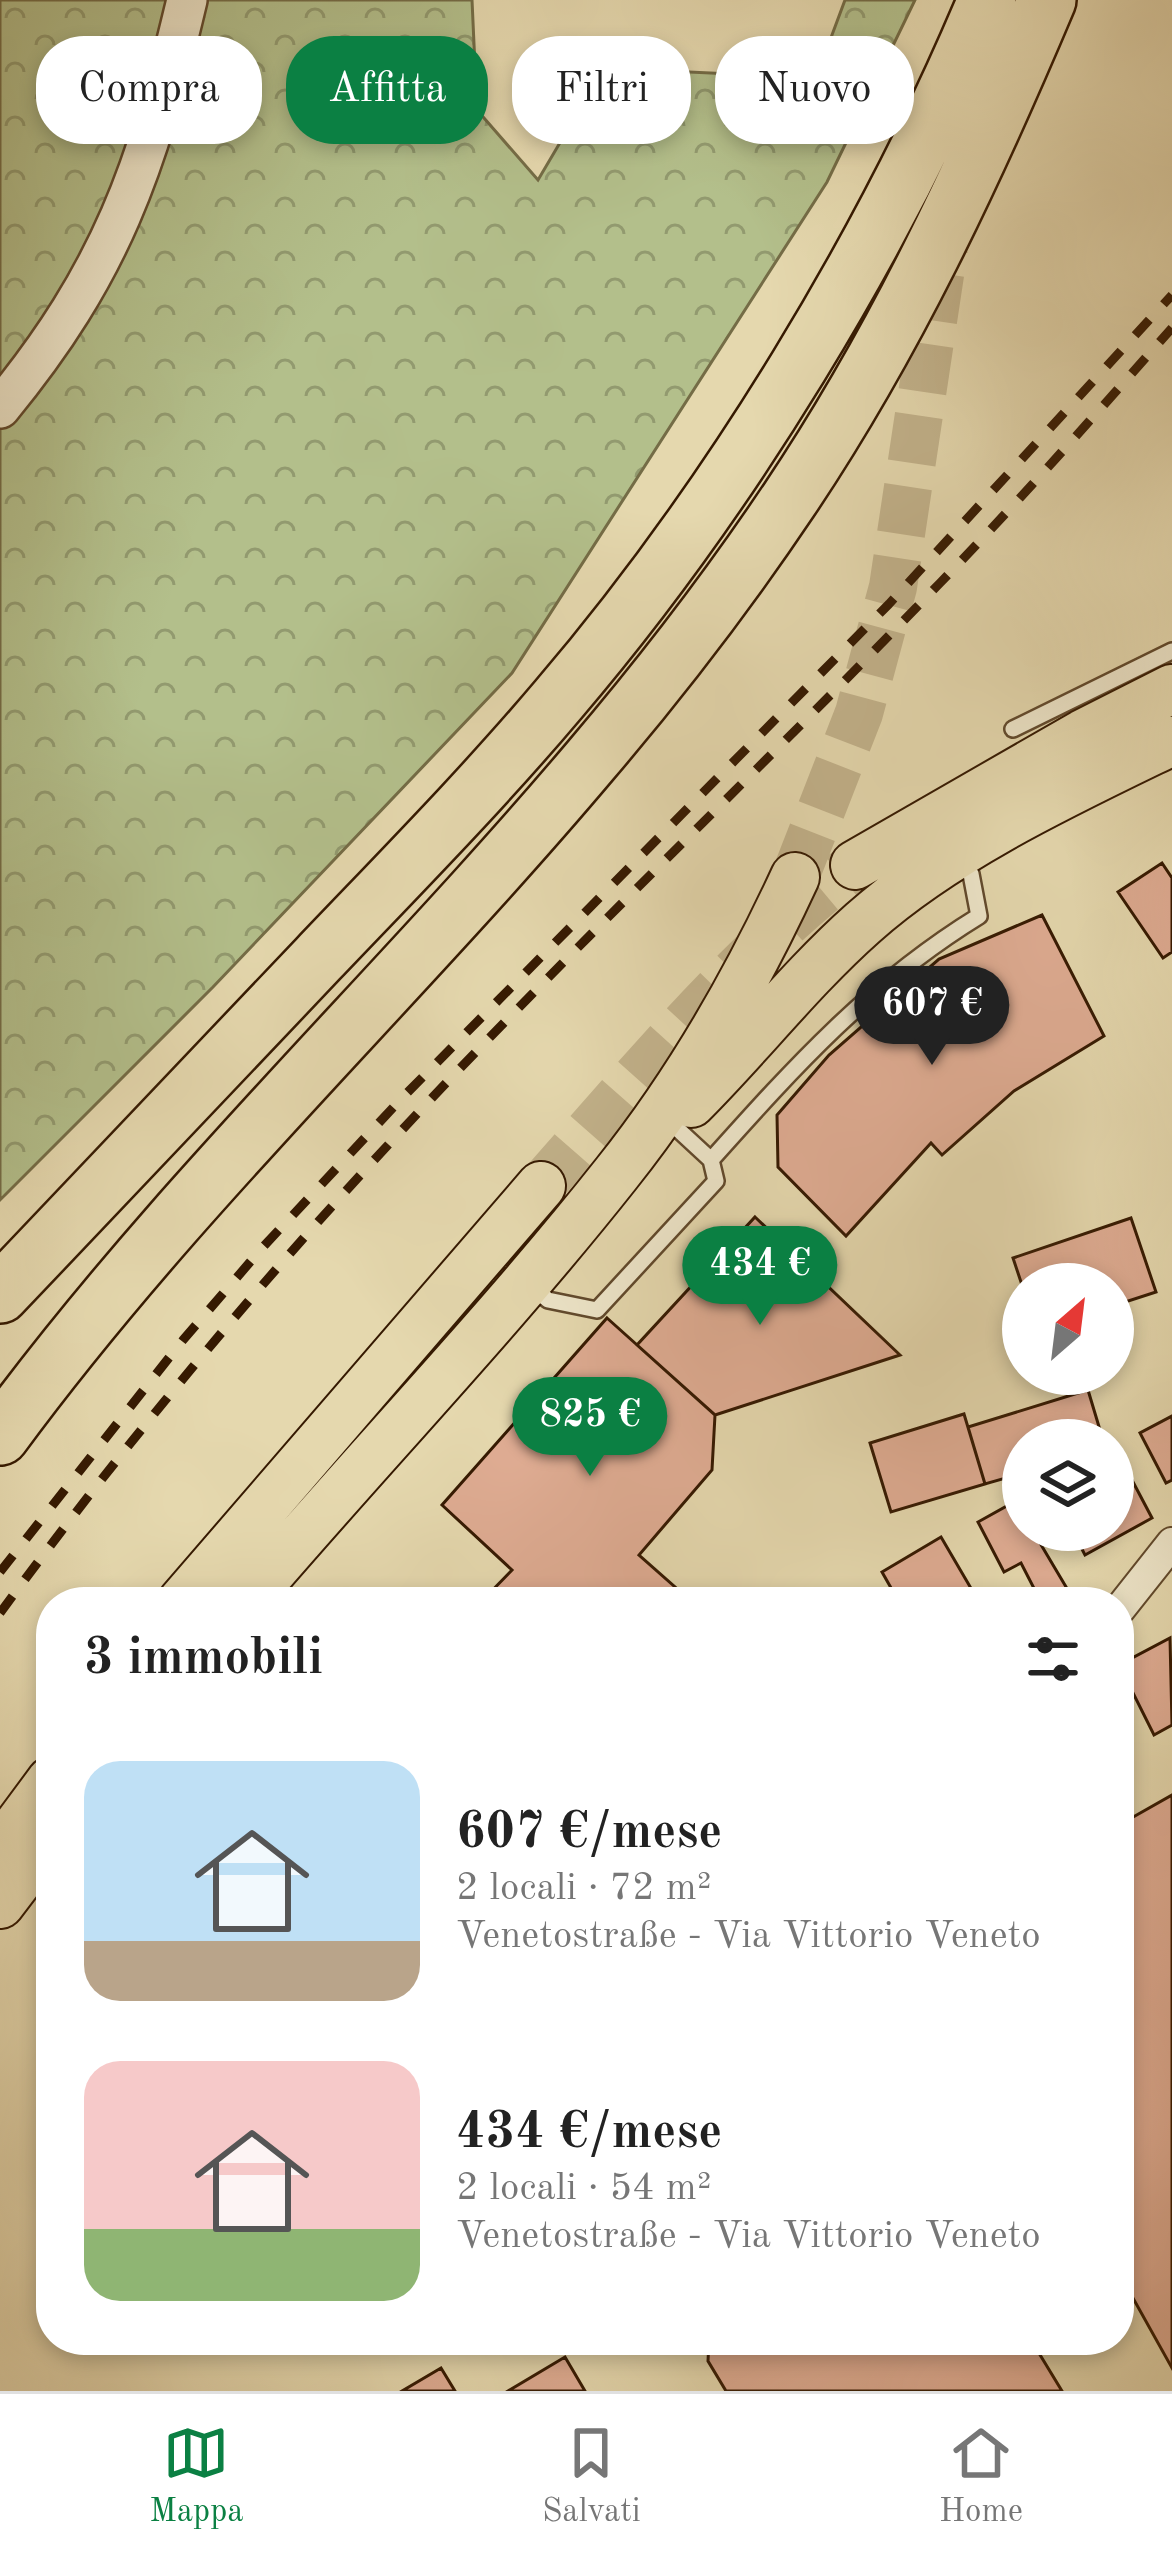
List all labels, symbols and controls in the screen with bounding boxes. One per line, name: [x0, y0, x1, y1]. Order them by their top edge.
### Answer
chip: Compra: [36, 36, 262, 144]
chip: Affitta: [286, 36, 488, 144]
chip: Filtri: [512, 36, 691, 144]
chip: Nuovo: [715, 36, 914, 144]
pin: 607 €: [848, 966, 1016, 1068]
text: 607 €: [881, 985, 983, 1024]
pin: 434 €: [676, 1226, 844, 1328]
text: 434 €: [709, 1245, 811, 1284]
north arrow: [1002, 1263, 1134, 1395]
map controls: [1002, 1263, 1134, 1551]
pin: 825 €: [506, 1377, 674, 1479]
text: 825 €: [539, 1396, 641, 1435]
button: layers: [1002, 1419, 1134, 1551]
icon: filters: [1020, 1626, 1086, 1692]
text: 3 immobili: [84, 1634, 323, 1685]
text: 607 €/mese: [456, 1808, 722, 1859]
icon: home: [180, 1809, 324, 1953]
text: 2 locali · 72 m²: [456, 1869, 711, 1908]
text: Venetostraße - Via Vittorio Veneto: [456, 1917, 1041, 1956]
text: 434 €/mese: [456, 2108, 722, 2159]
icon: home: [180, 2109, 324, 2253]
text: 2 locali · 54 m²: [456, 2169, 711, 2208]
text: Venetostraße - Via Vittorio Veneto: [456, 2217, 1041, 2256]
tab: Mappa: [149, 2420, 244, 2533]
tab: Salvati: [542, 2420, 641, 2533]
tab: Home: [939, 2420, 1023, 2533]

